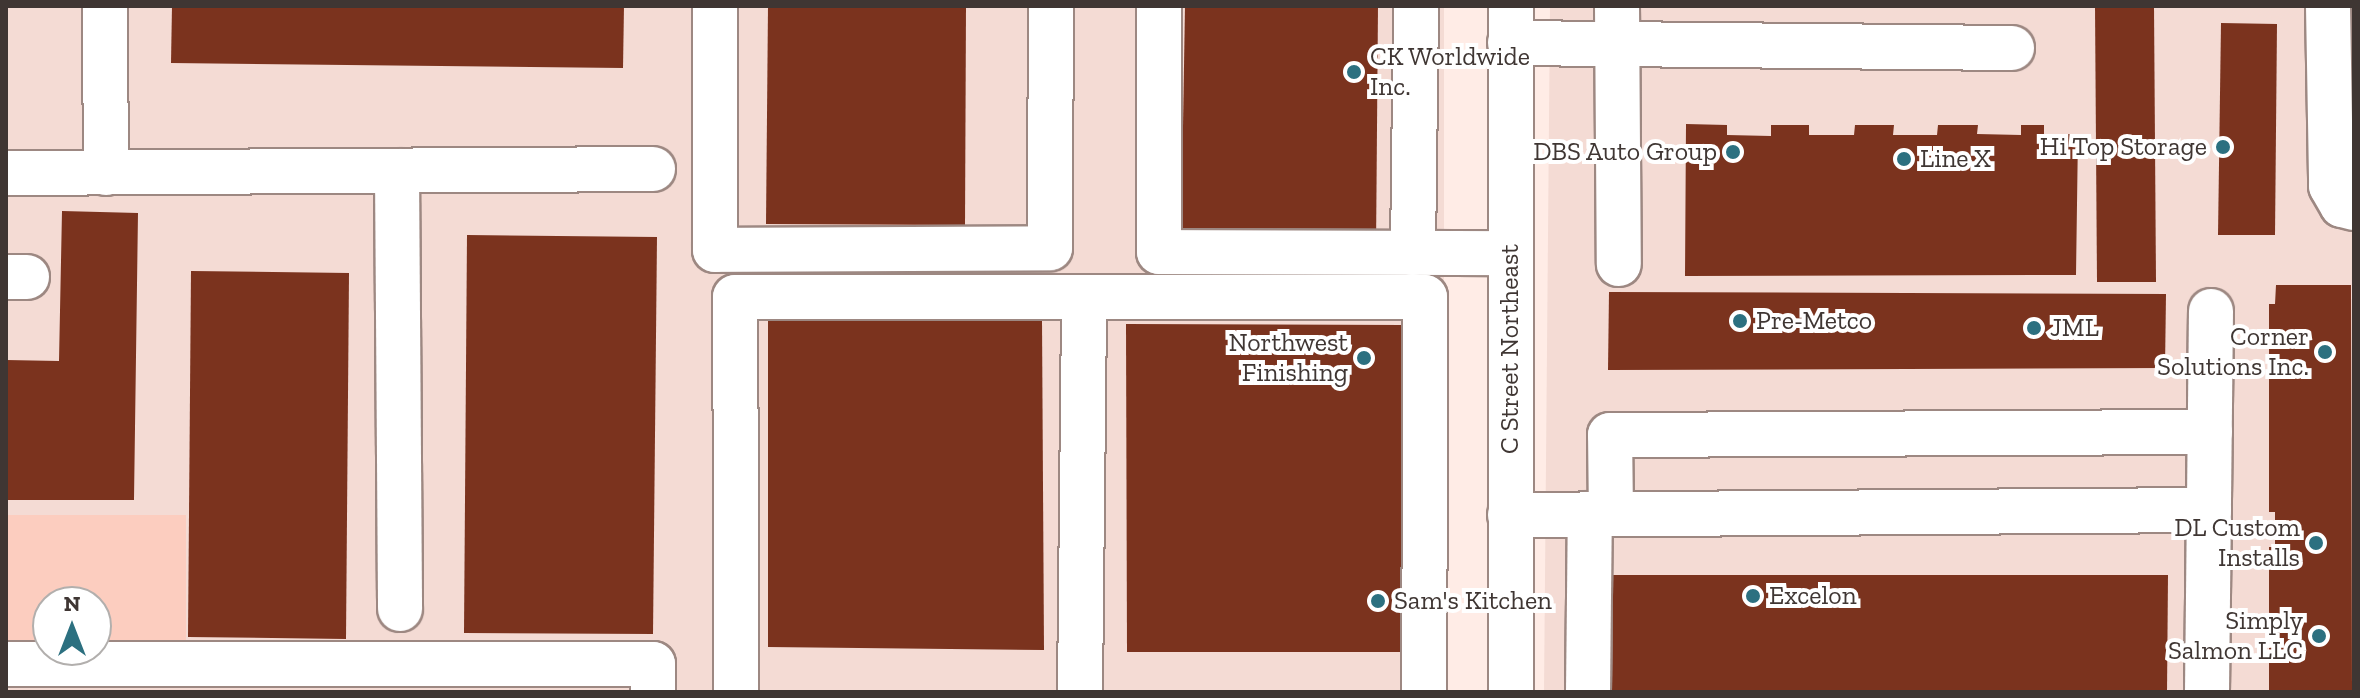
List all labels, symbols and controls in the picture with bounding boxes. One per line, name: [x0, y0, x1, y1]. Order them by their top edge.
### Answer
place label: CK Worldwide Inc.: [1370, 41, 1531, 102]
marker: CK Worldwide Inc.: [1345, 63, 1363, 81]
place label: Hi Top Storage: [2039, 131, 2207, 163]
place label: DBS Auto Group: [1533, 136, 1717, 168]
marker: Hi Top Storage: [2214, 138, 2232, 156]
marker: DBS Auto Group: [1724, 143, 1742, 161]
place label: Line X: [1920, 143, 1991, 175]
marker: Line X: [1895, 150, 1913, 168]
street label: C Street Northeast: [1494, 244, 1526, 454]
place label: Pre-Metco: [1756, 305, 1872, 337]
marker: Pre-Metco: [1731, 312, 1749, 330]
place label: JML: [2050, 312, 2099, 344]
marker: JML: [2025, 319, 2043, 337]
place label: Corner Solutions Inc.: [2157, 321, 2309, 382]
place label: Northwest Finishing: [1229, 327, 1348, 388]
marker: Corner Solutions Inc.: [2316, 343, 2334, 361]
marker: Northwest Finishing: [1355, 349, 1373, 367]
place label: DL Custom Installs: [2174, 512, 2300, 574]
marker: DL Custom Installs: [2307, 534, 2325, 552]
place label: Excelon: [1769, 580, 1857, 612]
place label: Sam's Kitchen: [1394, 585, 1552, 617]
north arrow: [32, 586, 112, 666]
marker: Excelon: [1744, 587, 1762, 605]
text: N: [64, 590, 80, 617]
marker: Sam's Kitchen: [1369, 592, 1387, 610]
place label: Simply Salmon LLC: [2168, 605, 2303, 666]
marker: Simply Salmon LLC: [2310, 627, 2328, 645]

